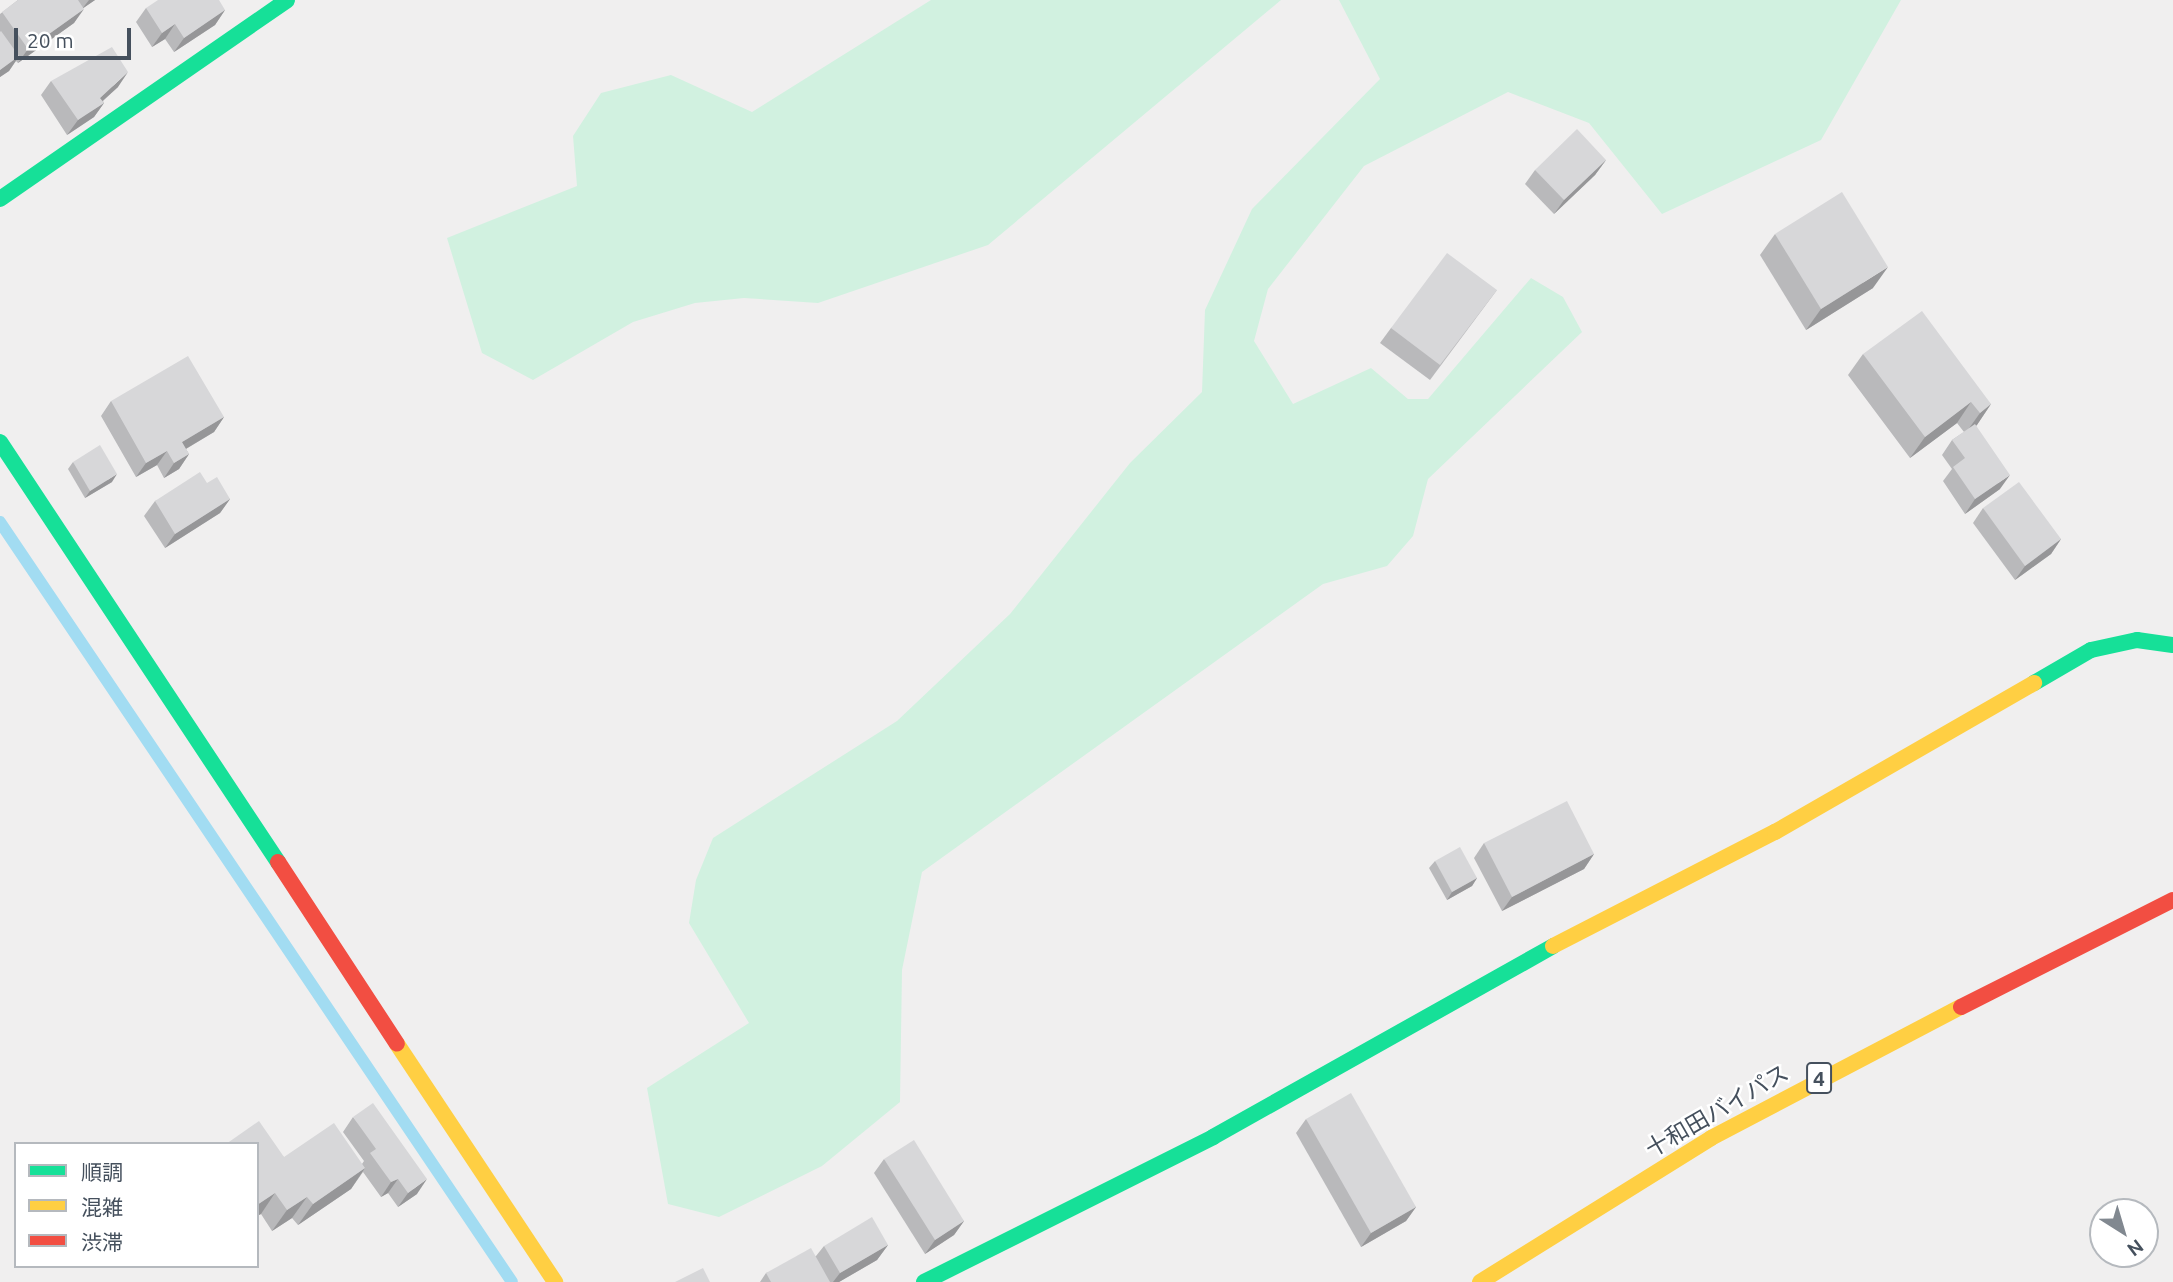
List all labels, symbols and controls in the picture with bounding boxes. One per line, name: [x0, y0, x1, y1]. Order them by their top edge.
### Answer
scale bar: [18, 14, 135, 58]
text: 20 m: [27, 28, 74, 52]
street label: 十和田バイパス: [1640, 1059, 1794, 1163]
road number: 4: [1805, 1060, 1833, 1096]
legend: [14, 1142, 259, 1268]
text: 順調: [81, 1160, 123, 1184]
text: 混雑: [81, 1195, 123, 1219]
north arrow: [2089, 1198, 2159, 1268]
text: 渋滞: [81, 1230, 123, 1254]
text: N: [2123, 1235, 2148, 1261]

